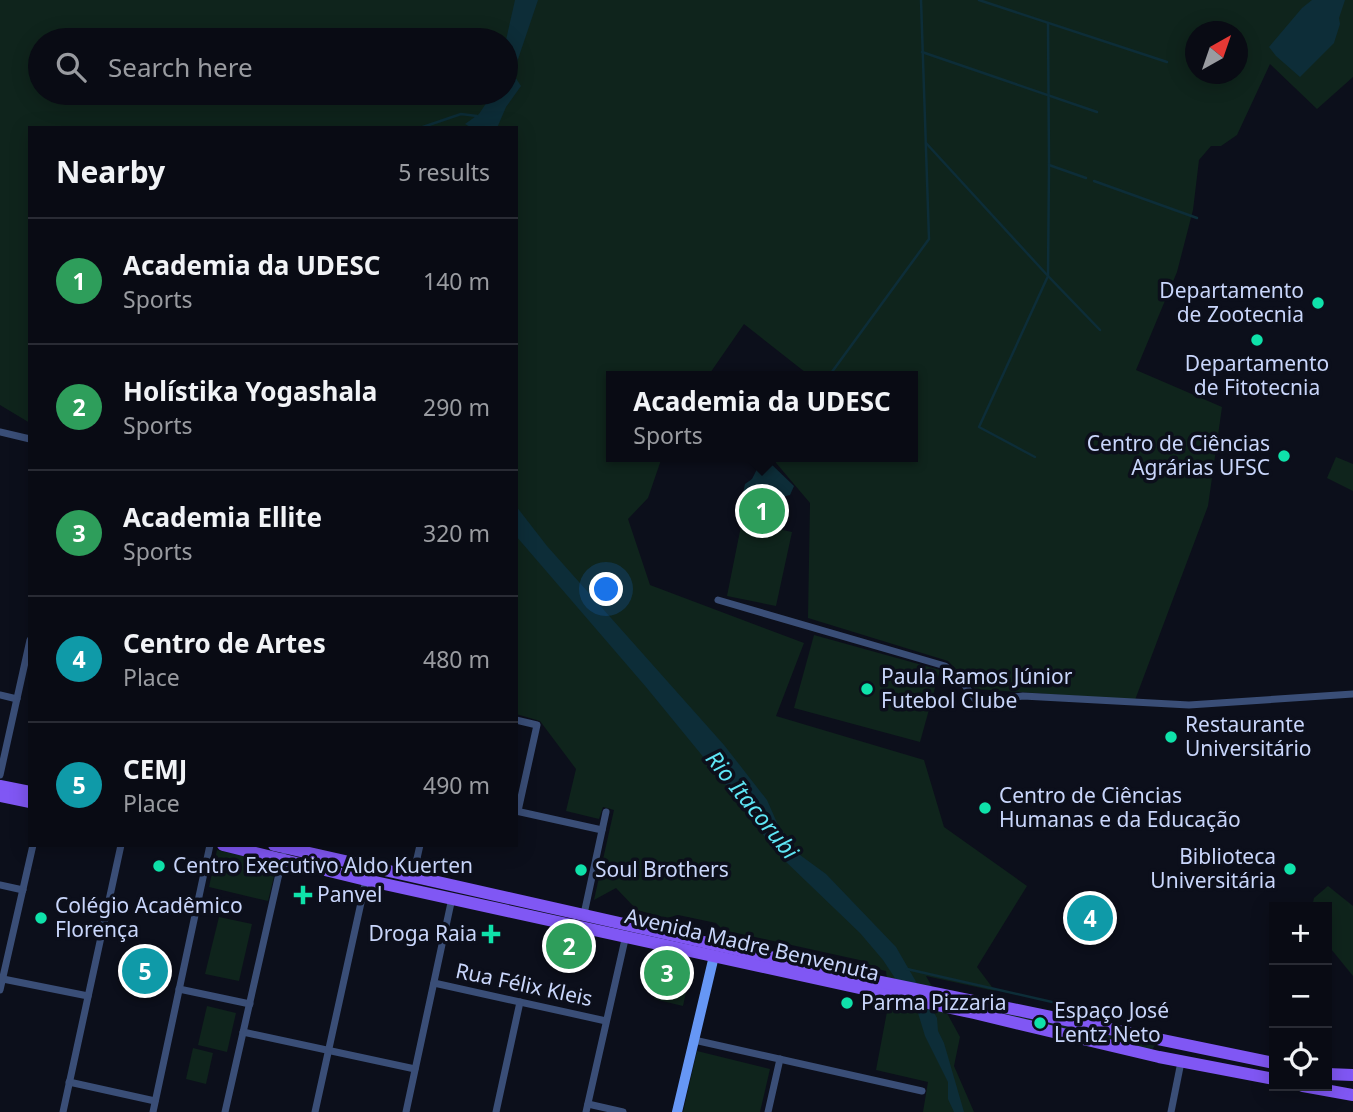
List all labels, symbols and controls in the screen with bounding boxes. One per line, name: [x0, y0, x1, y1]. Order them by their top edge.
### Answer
north arrow: [1185, 21, 1248, 84]
search box: [28, 28, 518, 105]
icon: search: [52, 48, 90, 86]
text: Search here: [108, 49, 253, 85]
text: Nearby: [56, 151, 165, 192]
text: 5 results: [398, 156, 490, 188]
text: Academia da UDESC: [123, 247, 380, 283]
text: 1: [72, 265, 86, 297]
text: 140 m: [423, 265, 490, 297]
place label: Departamento de Zootecnia: [1159, 276, 1304, 328]
text: Sports: [123, 283, 193, 315]
marker: Departamento de Zootecnia: [1310, 295, 1326, 311]
marker: Departamento de Fitotecnia: [1249, 332, 1265, 348]
place label: Departamento de Fitotecnia: [1185, 349, 1329, 401]
popup: [606, 371, 918, 462]
text: Holístika Yogashala: [123, 373, 377, 409]
text: Academia da UDESC: [633, 383, 891, 419]
text: 2: [72, 391, 86, 423]
text: 290 m: [423, 391, 490, 423]
text: Sports: [123, 409, 193, 441]
text: Sports: [633, 419, 703, 451]
place label: Centro de Ciências Agrárias UFSC: [1087, 429, 1270, 481]
marker: Centro de Ciências Agrárias UFSC: [1276, 448, 1292, 464]
pin: 1: [739, 485, 785, 537]
text: Academia Ellite: [123, 499, 322, 535]
text: 3: [72, 517, 86, 549]
text: 320 m: [423, 517, 490, 549]
text: Sports: [123, 535, 193, 567]
your location: [589, 572, 623, 606]
text: Centro de Artes: [123, 625, 326, 661]
text: 4: [72, 643, 86, 675]
text: 480 m: [423, 643, 490, 675]
text: Place: [123, 661, 180, 693]
place label: Paula Ramos Júnior Futebol Clube: [881, 662, 1073, 714]
marker: Paula Ramos Júnior Futebol Clube: [859, 681, 875, 697]
place label: Restaurante Universitário: [1185, 710, 1312, 762]
marker: Restaurante Universitário: [1163, 729, 1179, 745]
water label: Rio Itacorubi: [699, 743, 807, 866]
text: CEMJ: [123, 751, 187, 787]
text: 5: [72, 769, 86, 801]
text: 490 m: [423, 769, 490, 801]
place label: Centro de Ciências Humanas e da Educação: [999, 781, 1241, 833]
text: Place: [123, 787, 180, 819]
marker: Centro de Ciências Humanas e da Educação: [977, 800, 993, 816]
place label: Biblioteca Universitária: [1150, 842, 1276, 894]
place label: Centro Executivo Aldo Kuerten: [173, 851, 473, 879]
place label: Soul Brothers: [595, 855, 729, 883]
marker: Centro Executivo Aldo Kuerten: [151, 858, 167, 874]
marker: Biblioteca Universitária: [1282, 861, 1298, 877]
marker: Soul Brothers: [573, 862, 589, 878]
place label: Panvel: [317, 880, 382, 908]
marker: Panvel: [295, 887, 311, 903]
place label: Colégio Acadêmico Florença: [55, 891, 243, 943]
pin: 4: [1067, 892, 1113, 944]
street label: Avenida Madre Benvenuta: [622, 901, 882, 987]
map controls: [1269, 902, 1332, 1091]
button: +: [1269, 902, 1332, 965]
marker: Colégio Acadêmico Florença: [33, 910, 49, 926]
place label: Droga Raia: [369, 919, 477, 947]
pin: 2: [546, 920, 592, 972]
marker: Droga Raia: [483, 926, 499, 942]
pin: 5: [122, 945, 168, 997]
pin: 3: [644, 947, 690, 999]
street label: Rua Félix Kleis: [453, 956, 595, 1012]
button: −: [1269, 965, 1332, 1028]
place label: Parma Pizzaria: [861, 988, 1007, 1016]
marker: Parma Pizzaria: [839, 995, 855, 1011]
place label: Espaço José Lentz Neto: [1054, 996, 1169, 1048]
marker: Espaço José Lentz Neto: [1032, 1015, 1048, 1031]
button: locate: [1269, 1028, 1332, 1091]

